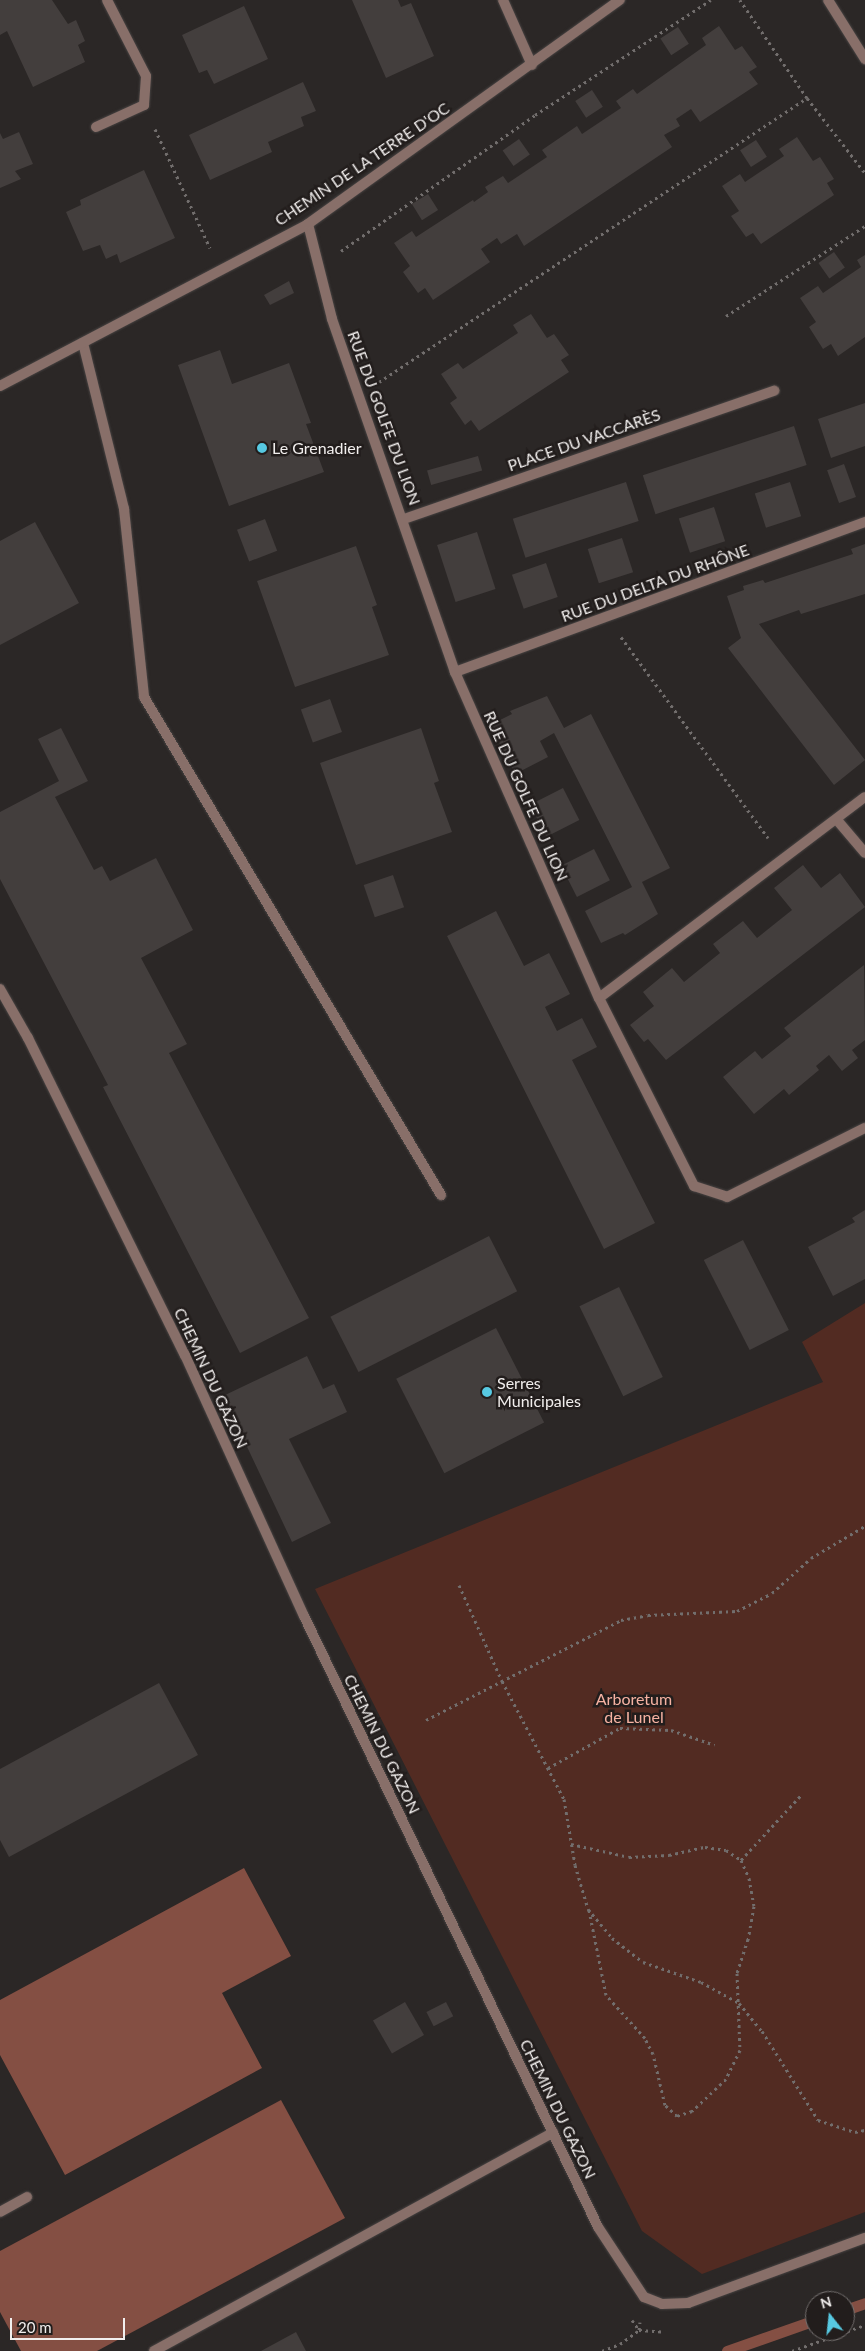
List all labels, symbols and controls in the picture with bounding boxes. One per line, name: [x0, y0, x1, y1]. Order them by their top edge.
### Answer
street label: CHEMIN DE LA TERRE D'OC: [271, 98, 453, 230]
street label: RUE DU GOLFE DU LION: [344, 328, 424, 508]
street label: PLACE DU VACCARÈS: [505, 405, 663, 475]
place label: Le Grenadier: [272, 438, 362, 458]
marker: Le Grenadier: [256, 442, 268, 454]
street label: RUE DU DELTA DU RHÔNE: [558, 540, 752, 626]
street label: RUE DU GOLFE DU LION: [480, 708, 572, 884]
street label: CHEMIN DU GAZON: [170, 1305, 252, 1451]
place label: Serres Municipales: [497, 1373, 581, 1411]
marker: Serres Municipales: [481, 1386, 493, 1398]
street label: CHEMIN DU GAZON: [340, 1671, 424, 1817]
park label: Arboretum de Lunel: [596, 1689, 672, 1727]
street label: CHEMIN DU GAZON: [516, 2036, 600, 2182]
north arrow: [805, 2291, 855, 2341]
text: N: [818, 2292, 834, 2312]
scale bar: [12, 2308, 128, 2340]
text: 20 m: [18, 2318, 52, 2336]

